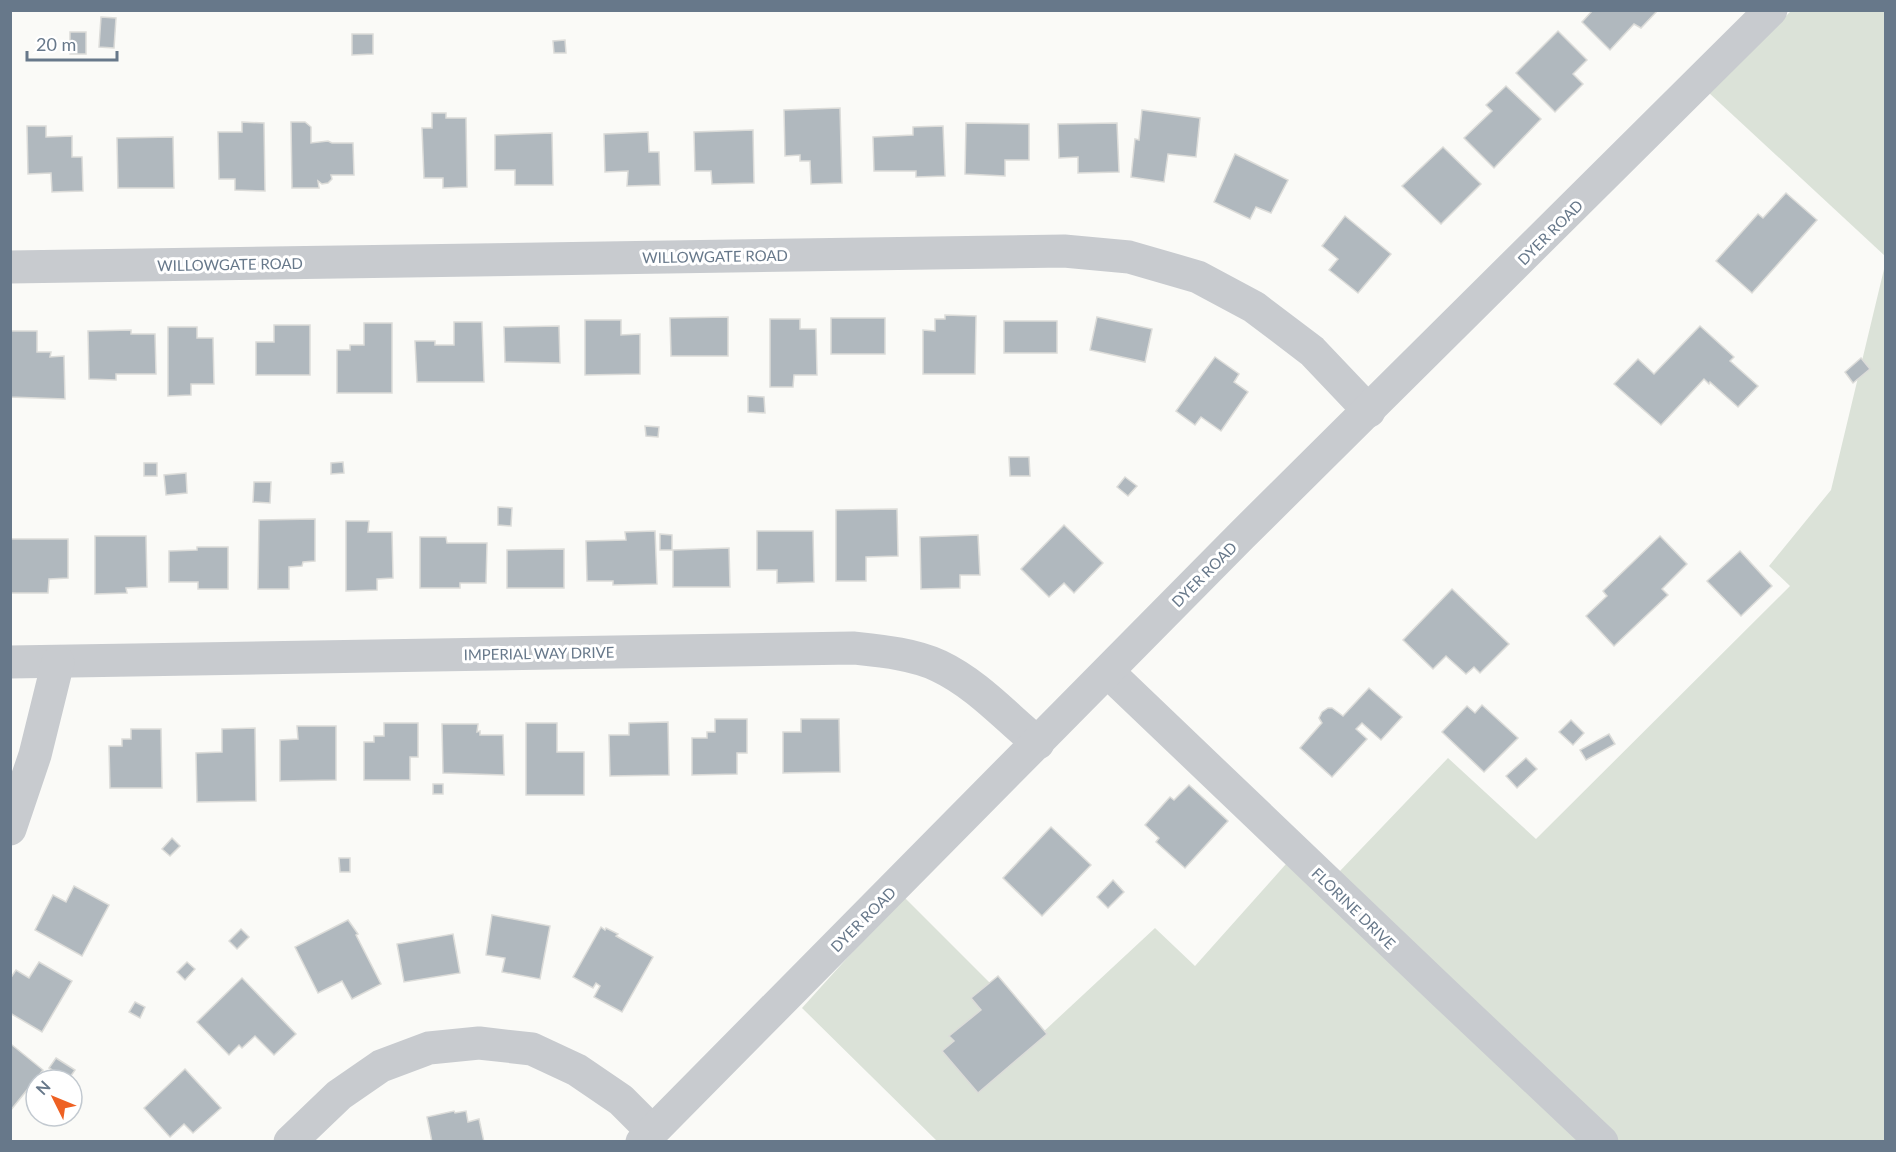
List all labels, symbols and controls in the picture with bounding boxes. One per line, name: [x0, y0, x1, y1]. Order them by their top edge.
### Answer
scale bar: [27, 24, 117, 62]
text: 20 m: [36, 33, 76, 55]
street label: DYER ROAD: [1514, 196, 1586, 268]
street label: WILLOWGATE ROAD: [642, 246, 788, 266]
street label: WILLOWGATE ROAD: [157, 254, 303, 274]
street label: DYER ROAD: [1168, 538, 1240, 610]
street label: IMPERIAL WAY DRIVE: [463, 643, 615, 663]
street label: FLORINE DRIVE: [1309, 864, 1399, 952]
street label: DYER ROAD: [827, 883, 899, 955]
north arrow: [24, 1068, 84, 1128]
text: N: [32, 1076, 54, 1098]

